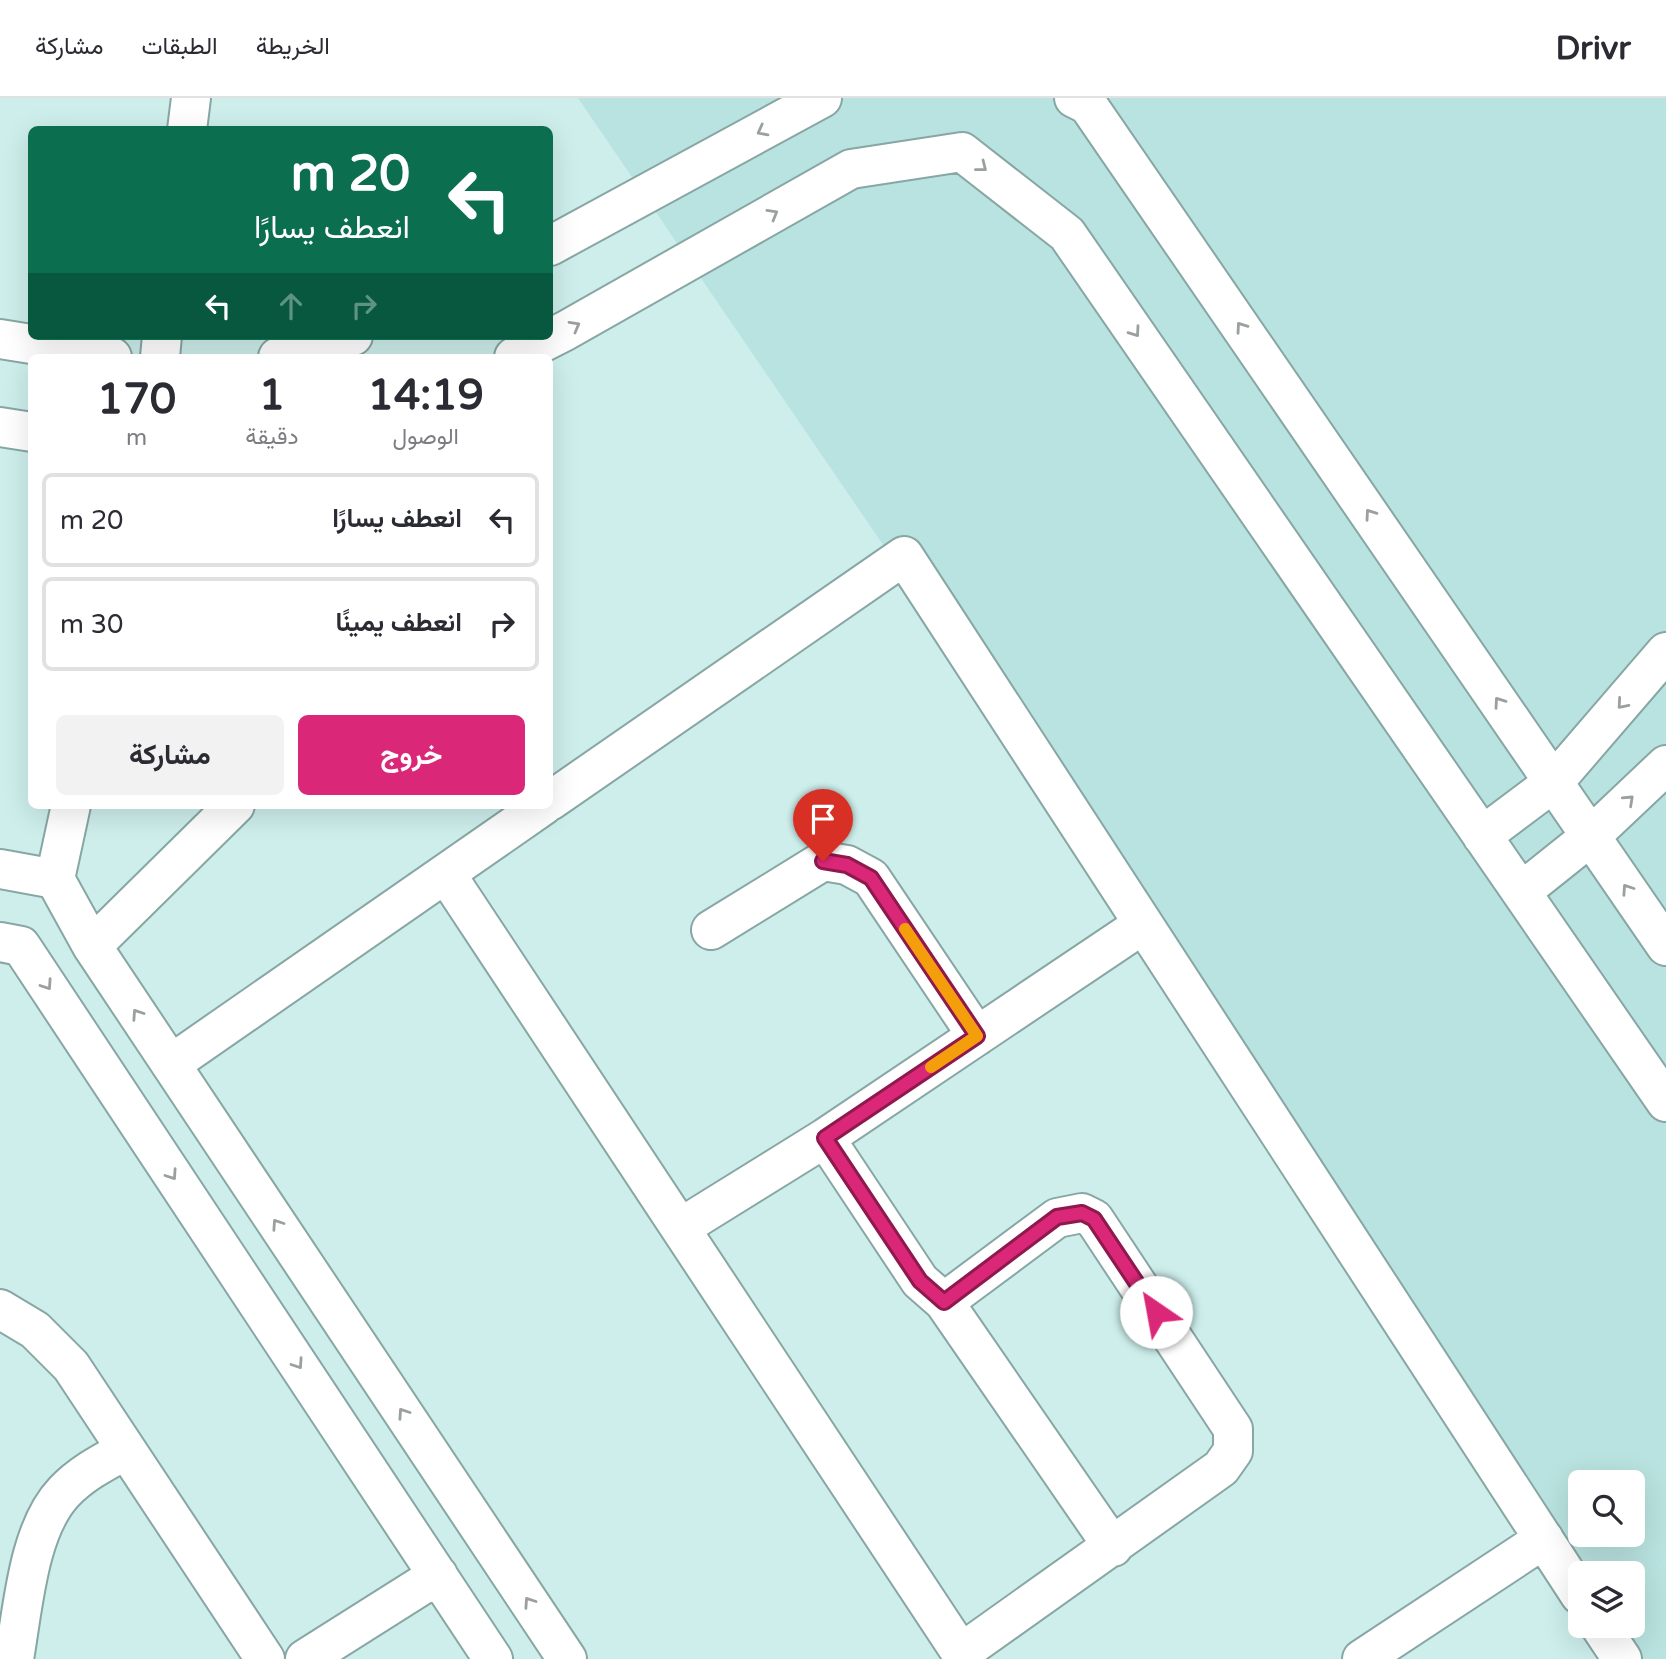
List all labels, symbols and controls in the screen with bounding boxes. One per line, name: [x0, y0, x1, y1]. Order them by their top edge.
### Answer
text: Drivr: [1556, 29, 1631, 68]
text: مشاركة: [35, 32, 103, 61]
text: الطبقات: [141, 32, 218, 61]
text: الخريطة: [256, 32, 330, 61]
one-way arrow: [756, 122, 769, 136]
text: 20 m: [291, 145, 410, 204]
icon: left: [434, 154, 525, 245]
one-way arrow: [974, 158, 986, 171]
text: انعطف يسارًا: [254, 209, 410, 247]
one-way arrow: [765, 209, 778, 222]
icon: left: [199, 287, 237, 325]
icon: ahead: [272, 287, 310, 325]
icon: right: [345, 287, 383, 325]
one-way arrow: [568, 321, 580, 334]
one-way arrow: [1237, 322, 1249, 335]
one-way arrow: [1127, 324, 1140, 337]
text: 1: [259, 370, 285, 421]
text: 14:19: [368, 370, 484, 421]
text: 170: [97, 374, 176, 425]
text: دقيقة: [245, 423, 298, 451]
text: الوصول: [393, 423, 459, 451]
text: m: [126, 424, 147, 452]
icon: left: [483, 501, 521, 539]
text: انعطف يسارًا: [332, 503, 462, 534]
text: 20 m: [60, 505, 123, 536]
one-way arrow: [1366, 509, 1378, 522]
icon: right: [483, 605, 521, 643]
text: انعطف يمينًا: [335, 607, 462, 638]
text: 30 m: [60, 609, 123, 640]
one-way arrow: [1618, 696, 1630, 709]
one-way arrow: [1495, 697, 1507, 710]
button: مشاركة: [56, 715, 284, 795]
button: خروج: [298, 715, 525, 795]
pin: [793, 789, 853, 861]
one-way arrow: [1621, 796, 1634, 808]
icon: arrive: [804, 800, 842, 838]
one-way arrow: [1623, 884, 1636, 897]
one-way arrow: [39, 977, 51, 990]
one-way arrow: [133, 1009, 145, 1022]
one-way arrow: [164, 1167, 177, 1180]
one-way arrow: [272, 1218, 285, 1231]
position arrow: [1119, 1275, 1193, 1349]
one-way arrow: [290, 1356, 302, 1369]
one-way arrow: [399, 1408, 411, 1421]
map controls: [1568, 1470, 1645, 1638]
button: search: [1568, 1470, 1645, 1547]
button: layers: [1568, 1561, 1645, 1638]
one-way arrow: [525, 1597, 538, 1610]

